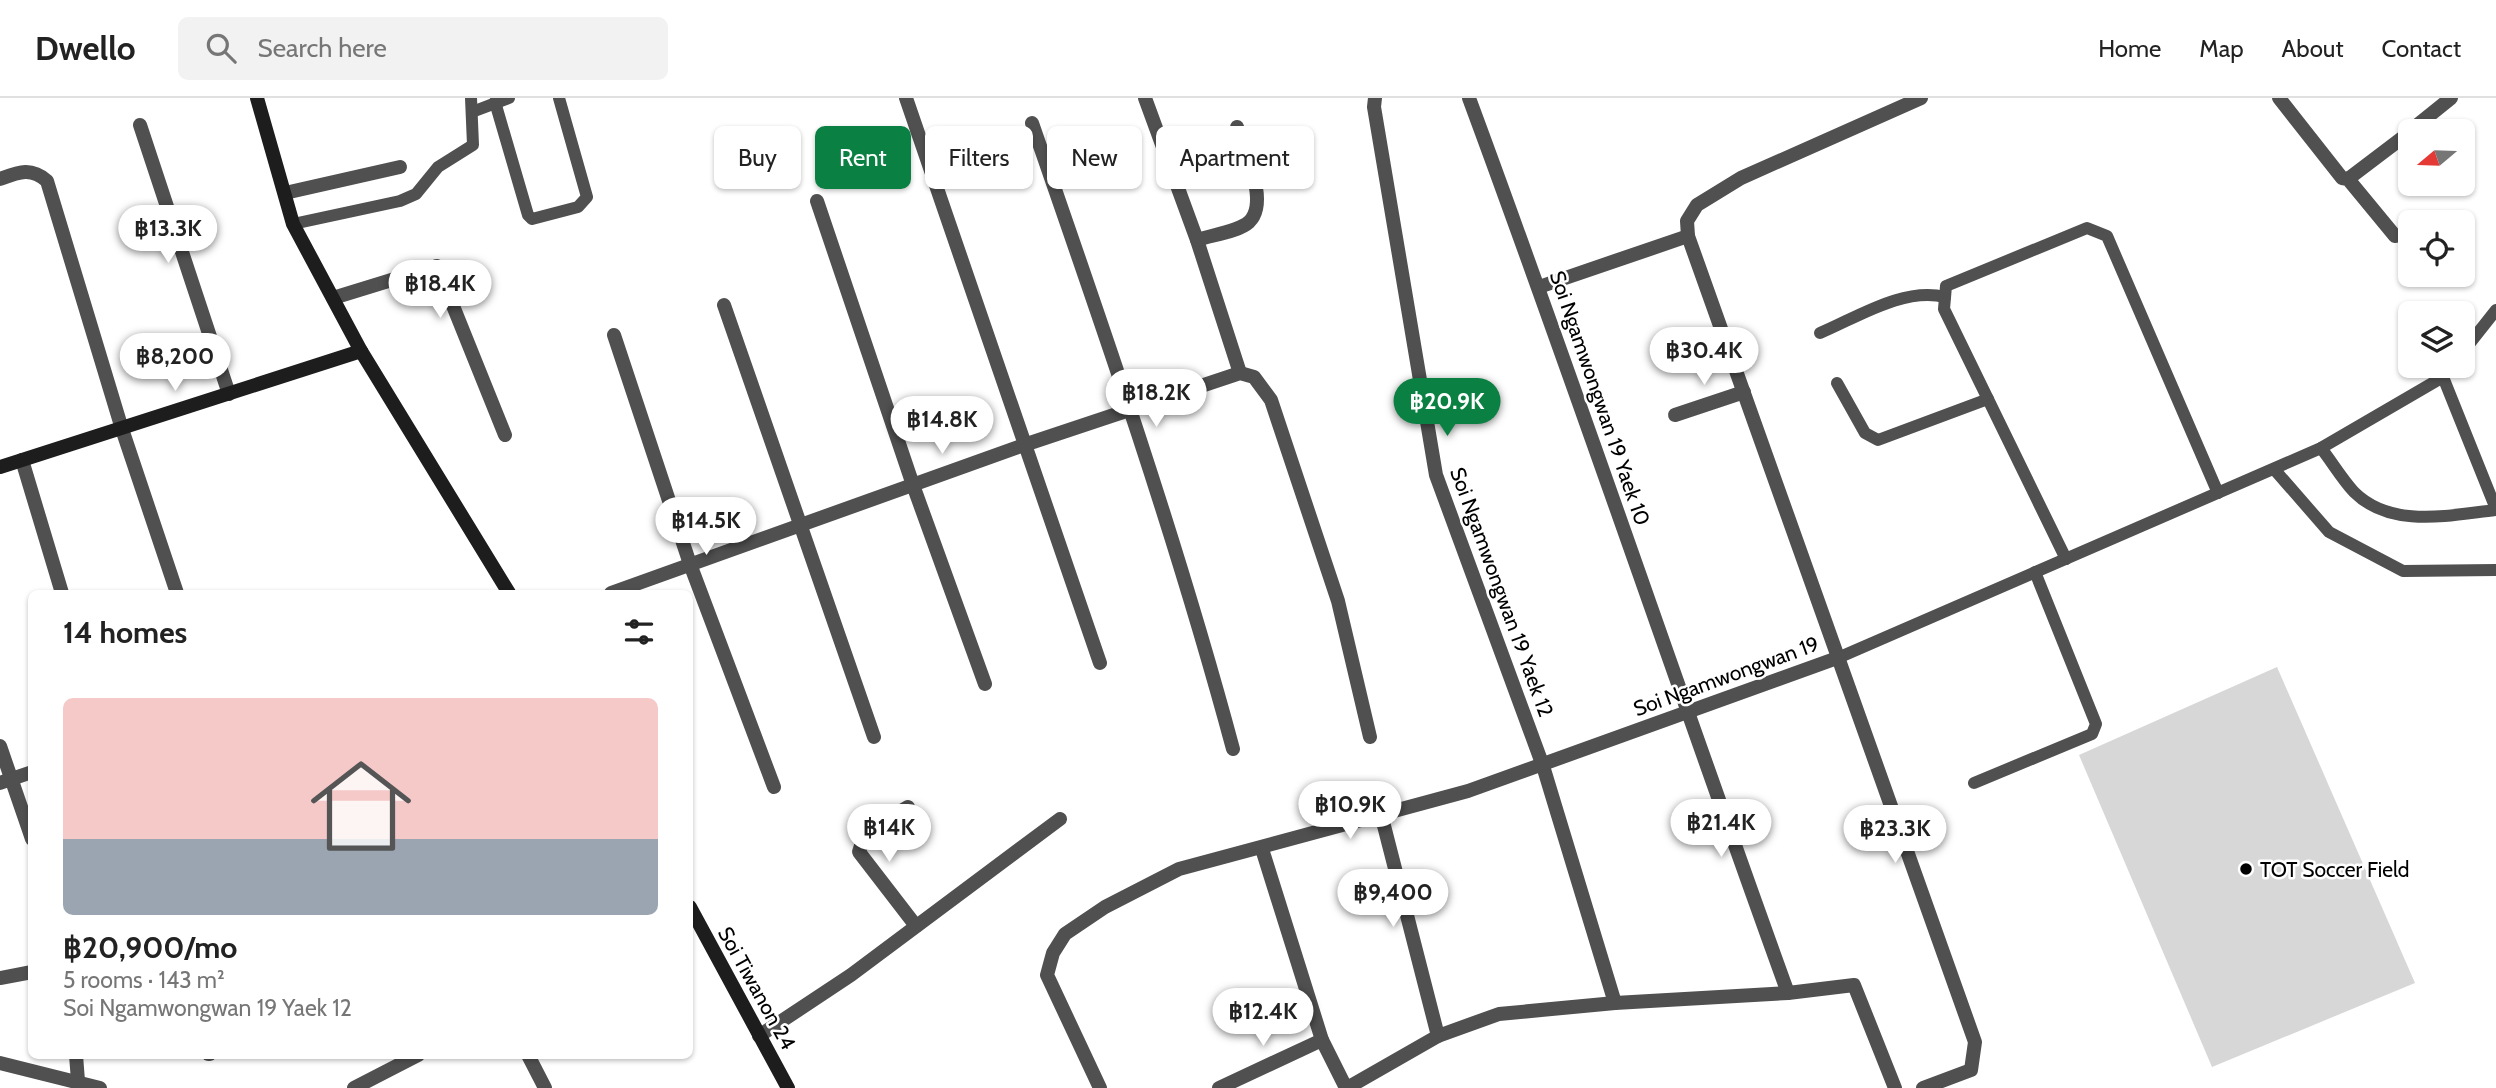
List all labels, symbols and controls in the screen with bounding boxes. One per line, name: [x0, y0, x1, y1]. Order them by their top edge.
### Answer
search box: [178, 17, 668, 80]
text: Dwello: [35, 28, 136, 68]
icon: search: [202, 29, 240, 67]
text: Search here: [258, 32, 387, 64]
text: Home: [2098, 34, 2161, 63]
text: Map: [2199, 34, 2244, 63]
text: About: [2282, 34, 2344, 63]
text: Contact: [2382, 34, 2461, 63]
north arrow: [2398, 119, 2474, 196]
map controls: [2398, 119, 2475, 378]
chip: Buy: [714, 126, 801, 189]
chip: Rent: [815, 126, 911, 189]
chip: Filters: [925, 126, 1033, 189]
chip: New: [1047, 126, 1142, 189]
chip: Apartment: [1156, 126, 1314, 189]
pin: ฿13.3K: [111, 206, 225, 265]
button: locate: [2398, 210, 2475, 287]
text: ฿13.3K: [134, 214, 202, 242]
pin: ฿18.4K: [383, 260, 497, 320]
street label: Soi Ngamwongwan 19 Yaek 10: [1545, 268, 1655, 528]
text: ฿18.4K: [405, 269, 475, 297]
button: layers: [2398, 301, 2475, 378]
pin: ฿30.4K: [1647, 328, 1761, 387]
pin: ฿8,200: [118, 334, 232, 393]
text: ฿30.4K: [1666, 336, 1742, 364]
text: ฿8,200: [136, 342, 214, 370]
pin: ฿18.2K: [1099, 370, 1213, 429]
text: ฿18.2K: [1122, 378, 1190, 406]
pin: ฿20.9K: [1390, 378, 1504, 438]
text: ฿20.9K: [1410, 387, 1484, 415]
pin: ฿14.8K: [885, 396, 999, 456]
text: ฿14.8K: [907, 405, 977, 433]
street label: Soi Ngamwongwan 19 Yaek 12: [1445, 464, 1559, 720]
pin: ฿14.5K: [649, 498, 763, 557]
text: ฿14.5K: [671, 506, 741, 534]
icon: filters: [620, 613, 658, 651]
text: 14 homes: [63, 614, 187, 651]
street label: Soi Ngamwongwan 19: [1630, 631, 1822, 721]
icon: home: [298, 743, 424, 869]
pin: ฿10.9K: [1293, 782, 1407, 841]
text: ฿10.9K: [1314, 790, 1386, 818]
pin: ฿21.4K: [1664, 800, 1778, 859]
pin: ฿14K: [848, 804, 930, 864]
pin: ฿23.3K: [1838, 806, 1952, 865]
text: ฿21.4K: [1686, 808, 1756, 836]
text: ฿14K: [863, 813, 915, 841]
text: ฿23.3K: [1859, 814, 1931, 842]
place label: TOT Soccer Field: [2260, 857, 2410, 882]
marker: TOT Soccer Field: [2238, 861, 2254, 877]
pin: ฿9,400: [1336, 870, 1450, 929]
text: ฿9,400: [1353, 878, 1433, 906]
street label: Soi Tiwanon 24: [713, 922, 801, 1054]
text: ฿20,900/mo: [63, 929, 237, 966]
text: 5 rooms · 143 m²: [63, 966, 225, 994]
pin: ฿12.4K: [1206, 988, 1320, 1048]
text: Soi Ngamwongwan 19 Yaek 12: [63, 994, 352, 1022]
text: ฿12.4K: [1228, 997, 1298, 1025]

